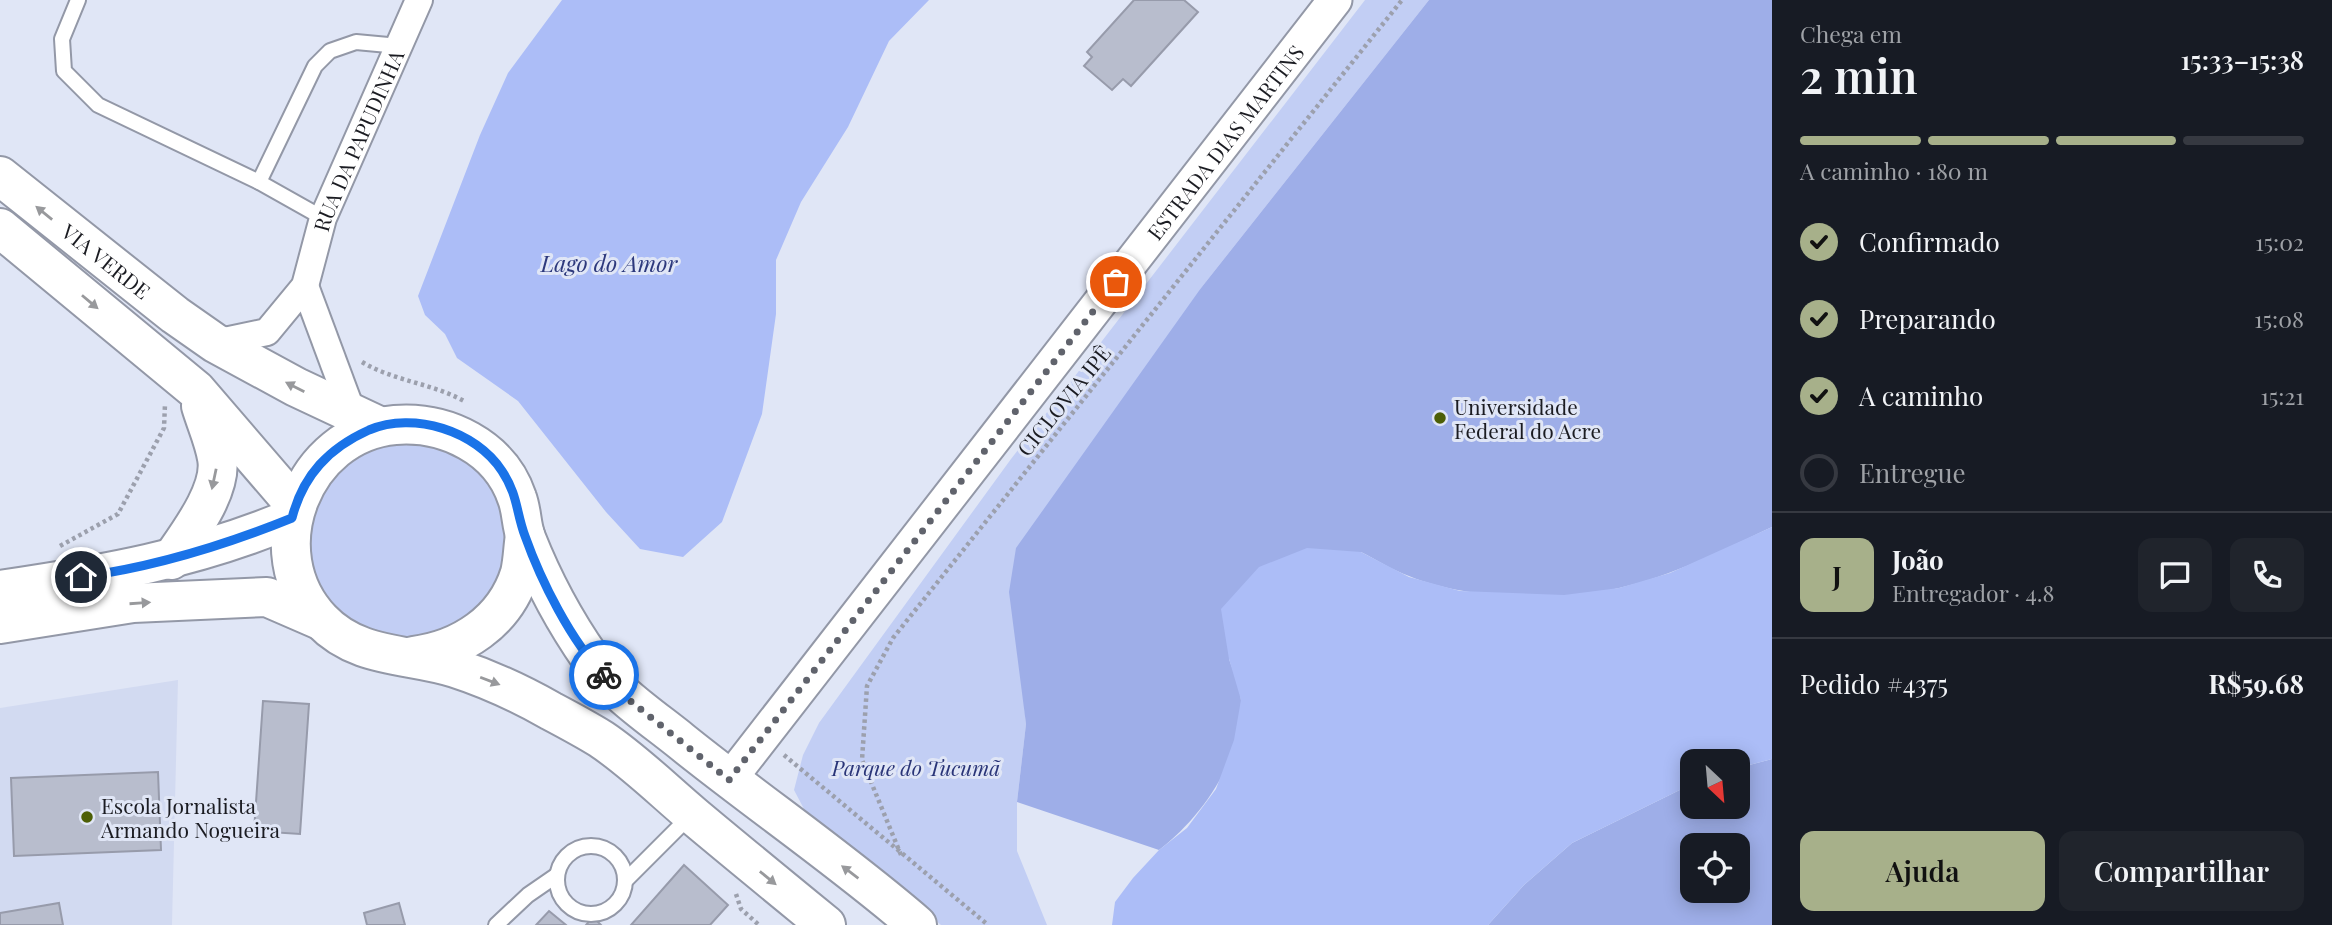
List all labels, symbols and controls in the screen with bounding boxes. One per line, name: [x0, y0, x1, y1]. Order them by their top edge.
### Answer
text: Chega em: [1800, 18, 1902, 49]
street label: ESTRADA DIAS MARTINS: [1140, 39, 1309, 245]
text: 15:33–15:38: [2181, 42, 2304, 77]
street label: RUA DA PAPUDINHA: [306, 44, 410, 234]
text: 2 min: [1800, 44, 1918, 106]
text: A caminho · 180 m: [1800, 155, 1988, 186]
one-way arrow: [36, 205, 54, 220]
street label: VIA VERDE: [56, 216, 157, 304]
icon: check: [1800, 223, 1838, 261]
text: Confirmado: [1859, 224, 2000, 259]
text: 15:02: [2255, 226, 2304, 257]
water label: Lago do Amor: [540, 247, 678, 278]
pin: [1086, 252, 1146, 312]
icon: bag: [1097, 263, 1135, 301]
one-way arrow: [82, 294, 99, 309]
icon: check: [1800, 300, 1838, 338]
text: Preparando: [1859, 301, 1996, 336]
text: 15:08: [2254, 303, 2304, 334]
street label: CICLOVIA IPÊ: [1010, 339, 1116, 461]
icon: check: [1800, 377, 1838, 415]
text: A caminho: [1859, 378, 1983, 413]
text: 15:21: [2261, 380, 2304, 411]
one-way arrow: [285, 381, 305, 392]
place label: Universidade Federal do Acre: [1454, 392, 1601, 444]
marker: Universidade Federal do Acre: [1432, 410, 1448, 426]
text: Entregue: [1859, 455, 1966, 490]
one-way arrow: [209, 468, 220, 490]
button: chat: [2138, 538, 2212, 612]
button: phone: [2230, 538, 2304, 612]
text: João: [1892, 542, 1944, 577]
pin: [51, 547, 111, 607]
icon: home: [62, 558, 100, 596]
text: J: [1832, 558, 1842, 593]
text: Entregador · 4.8: [1892, 577, 2055, 608]
one-way arrow: [129, 597, 151, 608]
courier: [569, 640, 639, 710]
icon: bike: [585, 656, 623, 694]
text: Pedido #4375: [1800, 666, 1948, 701]
text: R$59.68: [2209, 666, 2304, 701]
one-way arrow: [479, 676, 500, 687]
north arrow: [1680, 749, 1750, 819]
map controls: [1680, 749, 1750, 903]
park label: Parque do Tucumã: [831, 753, 1001, 781]
place label: Escola Jornalista Armando Nogueira: [100, 791, 281, 843]
marker: Escola Jornalista Armando Nogueira: [79, 809, 95, 825]
button: Ajuda: [1800, 831, 2045, 911]
button: Compartilhar: [2059, 831, 2304, 911]
button: locate: [1680, 833, 1750, 903]
one-way arrow: [841, 864, 859, 879]
one-way arrow: [758, 870, 776, 885]

